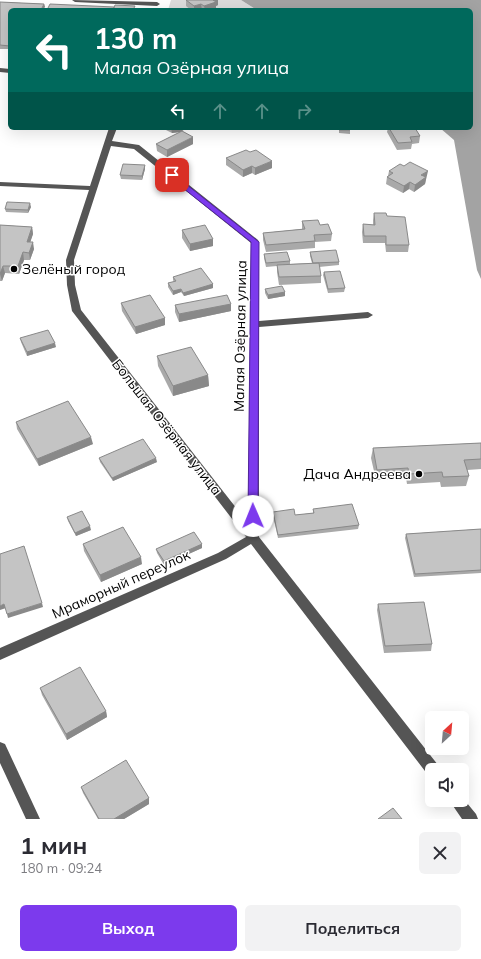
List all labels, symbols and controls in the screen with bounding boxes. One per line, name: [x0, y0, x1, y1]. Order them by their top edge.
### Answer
text: 130 m: [94, 21, 177, 56]
icon: left: [28, 24, 80, 76]
text: Малая Озёрная улица: [94, 56, 289, 79]
icon: left: [167, 100, 189, 122]
icon: ahead: [209, 100, 231, 122]
icon: ahead: [251, 100, 273, 122]
icon: right: [293, 100, 315, 122]
pin: [155, 158, 189, 192]
icon: arrive: [161, 164, 183, 186]
place label: Зелёный город: [22, 260, 126, 278]
street label: Малая Озёрная улица: [230, 260, 250, 412]
marker: Зелёный город: [9, 264, 19, 274]
street label: Большая Озёрная улица: [108, 355, 226, 499]
place label: Дача Андреева: [304, 465, 411, 483]
marker: Дача Андреева: [414, 469, 424, 479]
position arrow: [232, 495, 274, 537]
street label: Мраморный переулок: [49, 545, 193, 623]
north arrow: [425, 711, 469, 755]
map controls: [425, 711, 469, 807]
button: sound: [425, 763, 469, 807]
text: 1 мин: [20, 830, 87, 860]
button: close: [419, 832, 461, 874]
text: 180 m · 09:24: [20, 860, 102, 876]
button: Выход: [20, 905, 237, 951]
button: Поделиться: [245, 905, 461, 951]

